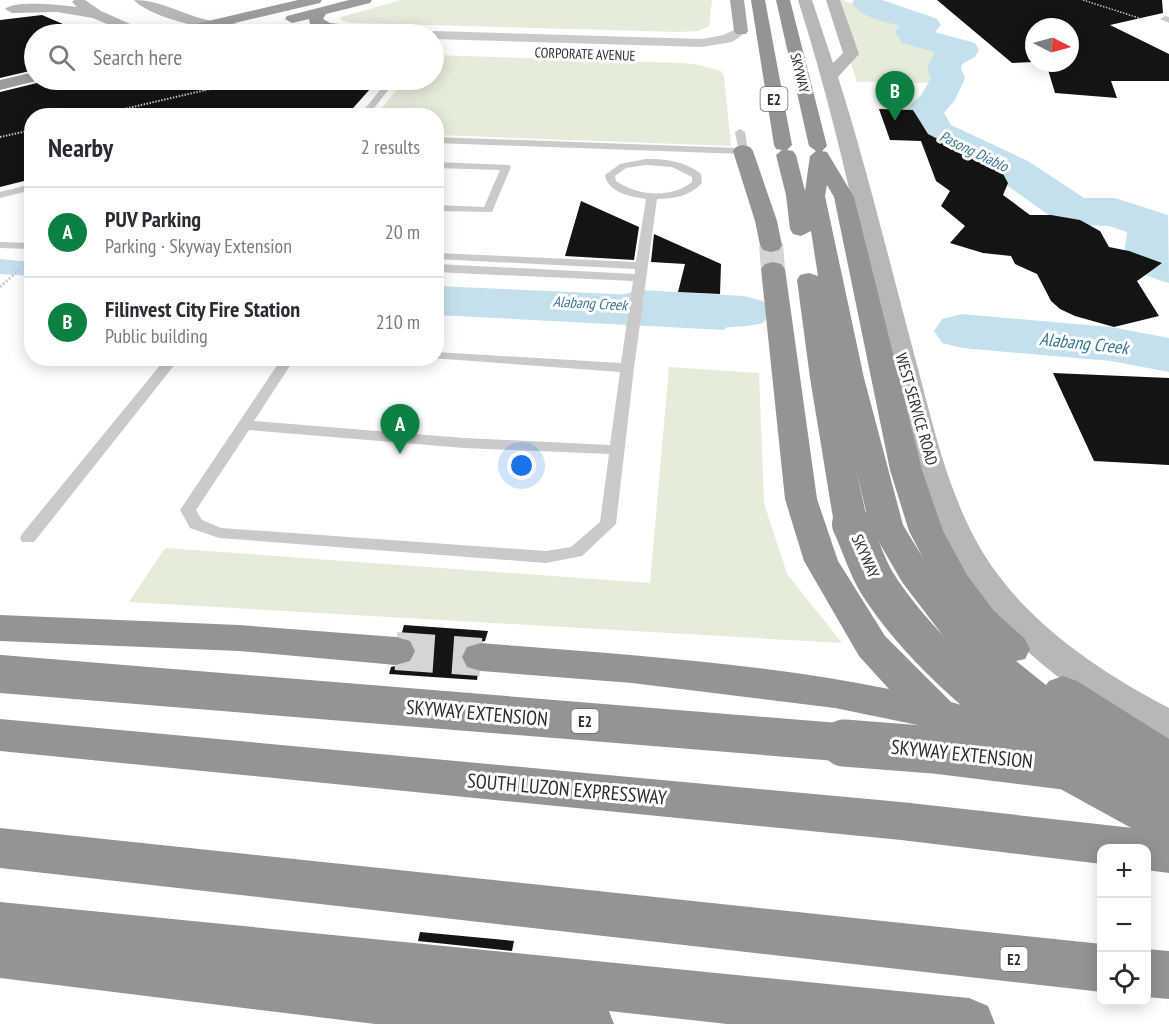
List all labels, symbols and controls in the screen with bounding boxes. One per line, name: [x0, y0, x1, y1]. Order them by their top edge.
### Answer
north arrow: [1025, 18, 1079, 72]
search box: [24, 24, 444, 90]
icon: search: [45, 41, 78, 74]
text: Search here: [93, 43, 182, 71]
street label: CORPORATE AVENUE: [534, 43, 636, 65]
street label: SKYWAY: [786, 51, 814, 95]
pin: B: [876, 72, 914, 121]
road number: E2: [760, 87, 788, 111]
water label: Pasong Diablo: [937, 126, 1013, 176]
text: Nearby: [48, 131, 113, 164]
text: 2 results: [361, 134, 420, 160]
text: PUV Parking: [105, 205, 201, 233]
text: A: [62, 219, 73, 245]
text: 20 m: [385, 219, 420, 245]
text: Parking · Skyway Extension: [105, 233, 292, 259]
water label: Alabang Creek: [552, 292, 630, 315]
text: Filinvest City Fire Station: [105, 295, 300, 323]
text: B: [63, 309, 72, 335]
text: 210 m: [376, 309, 420, 335]
text: Public building: [105, 323, 208, 349]
water label: Alabang Creek: [1039, 327, 1131, 359]
street label: WEST SERVICE ROAD: [891, 351, 943, 467]
pin: A: [380, 404, 420, 454]
your location: [507, 451, 536, 480]
street label: SKYWAY: [848, 531, 885, 582]
street label: SKYWAY EXTENSION: [405, 694, 549, 732]
road number: E2: [572, 709, 598, 733]
street label: SKYWAY EXTENSION: [890, 734, 1034, 774]
street label: SOUTH LUZON EXPRESSWAY: [466, 767, 668, 811]
map controls: [1097, 844, 1151, 1006]
button: +: [1097, 844, 1151, 898]
button: −: [1097, 898, 1151, 952]
road number: E2: [1000, 947, 1028, 971]
button: locate: [1097, 952, 1151, 1006]

